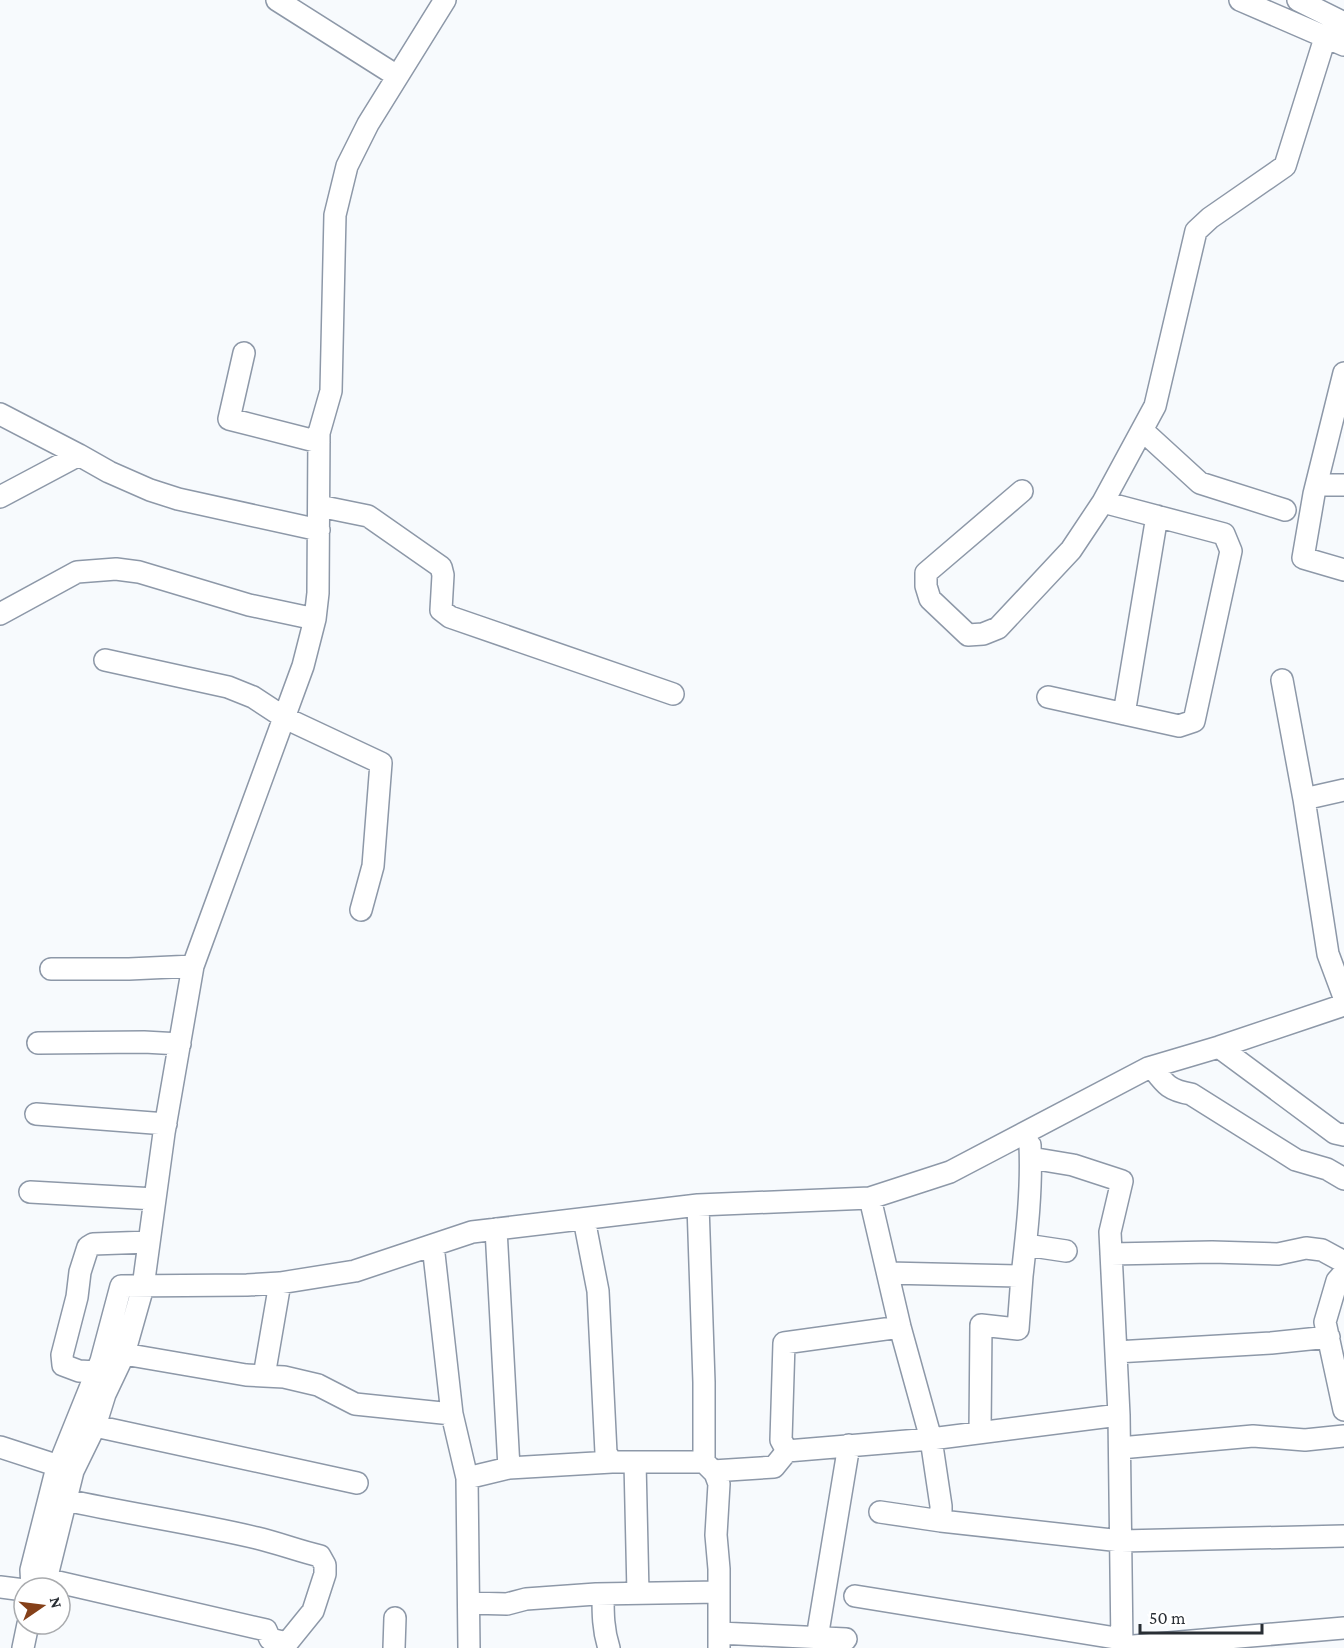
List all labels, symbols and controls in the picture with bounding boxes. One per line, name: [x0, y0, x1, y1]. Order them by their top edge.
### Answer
north arrow: [12, 1576, 72, 1636]
text: N: [47, 1595, 66, 1610]
scale bar: [1140, 1597, 1262, 1635]
text: 50 m: [1149, 1608, 1186, 1628]

